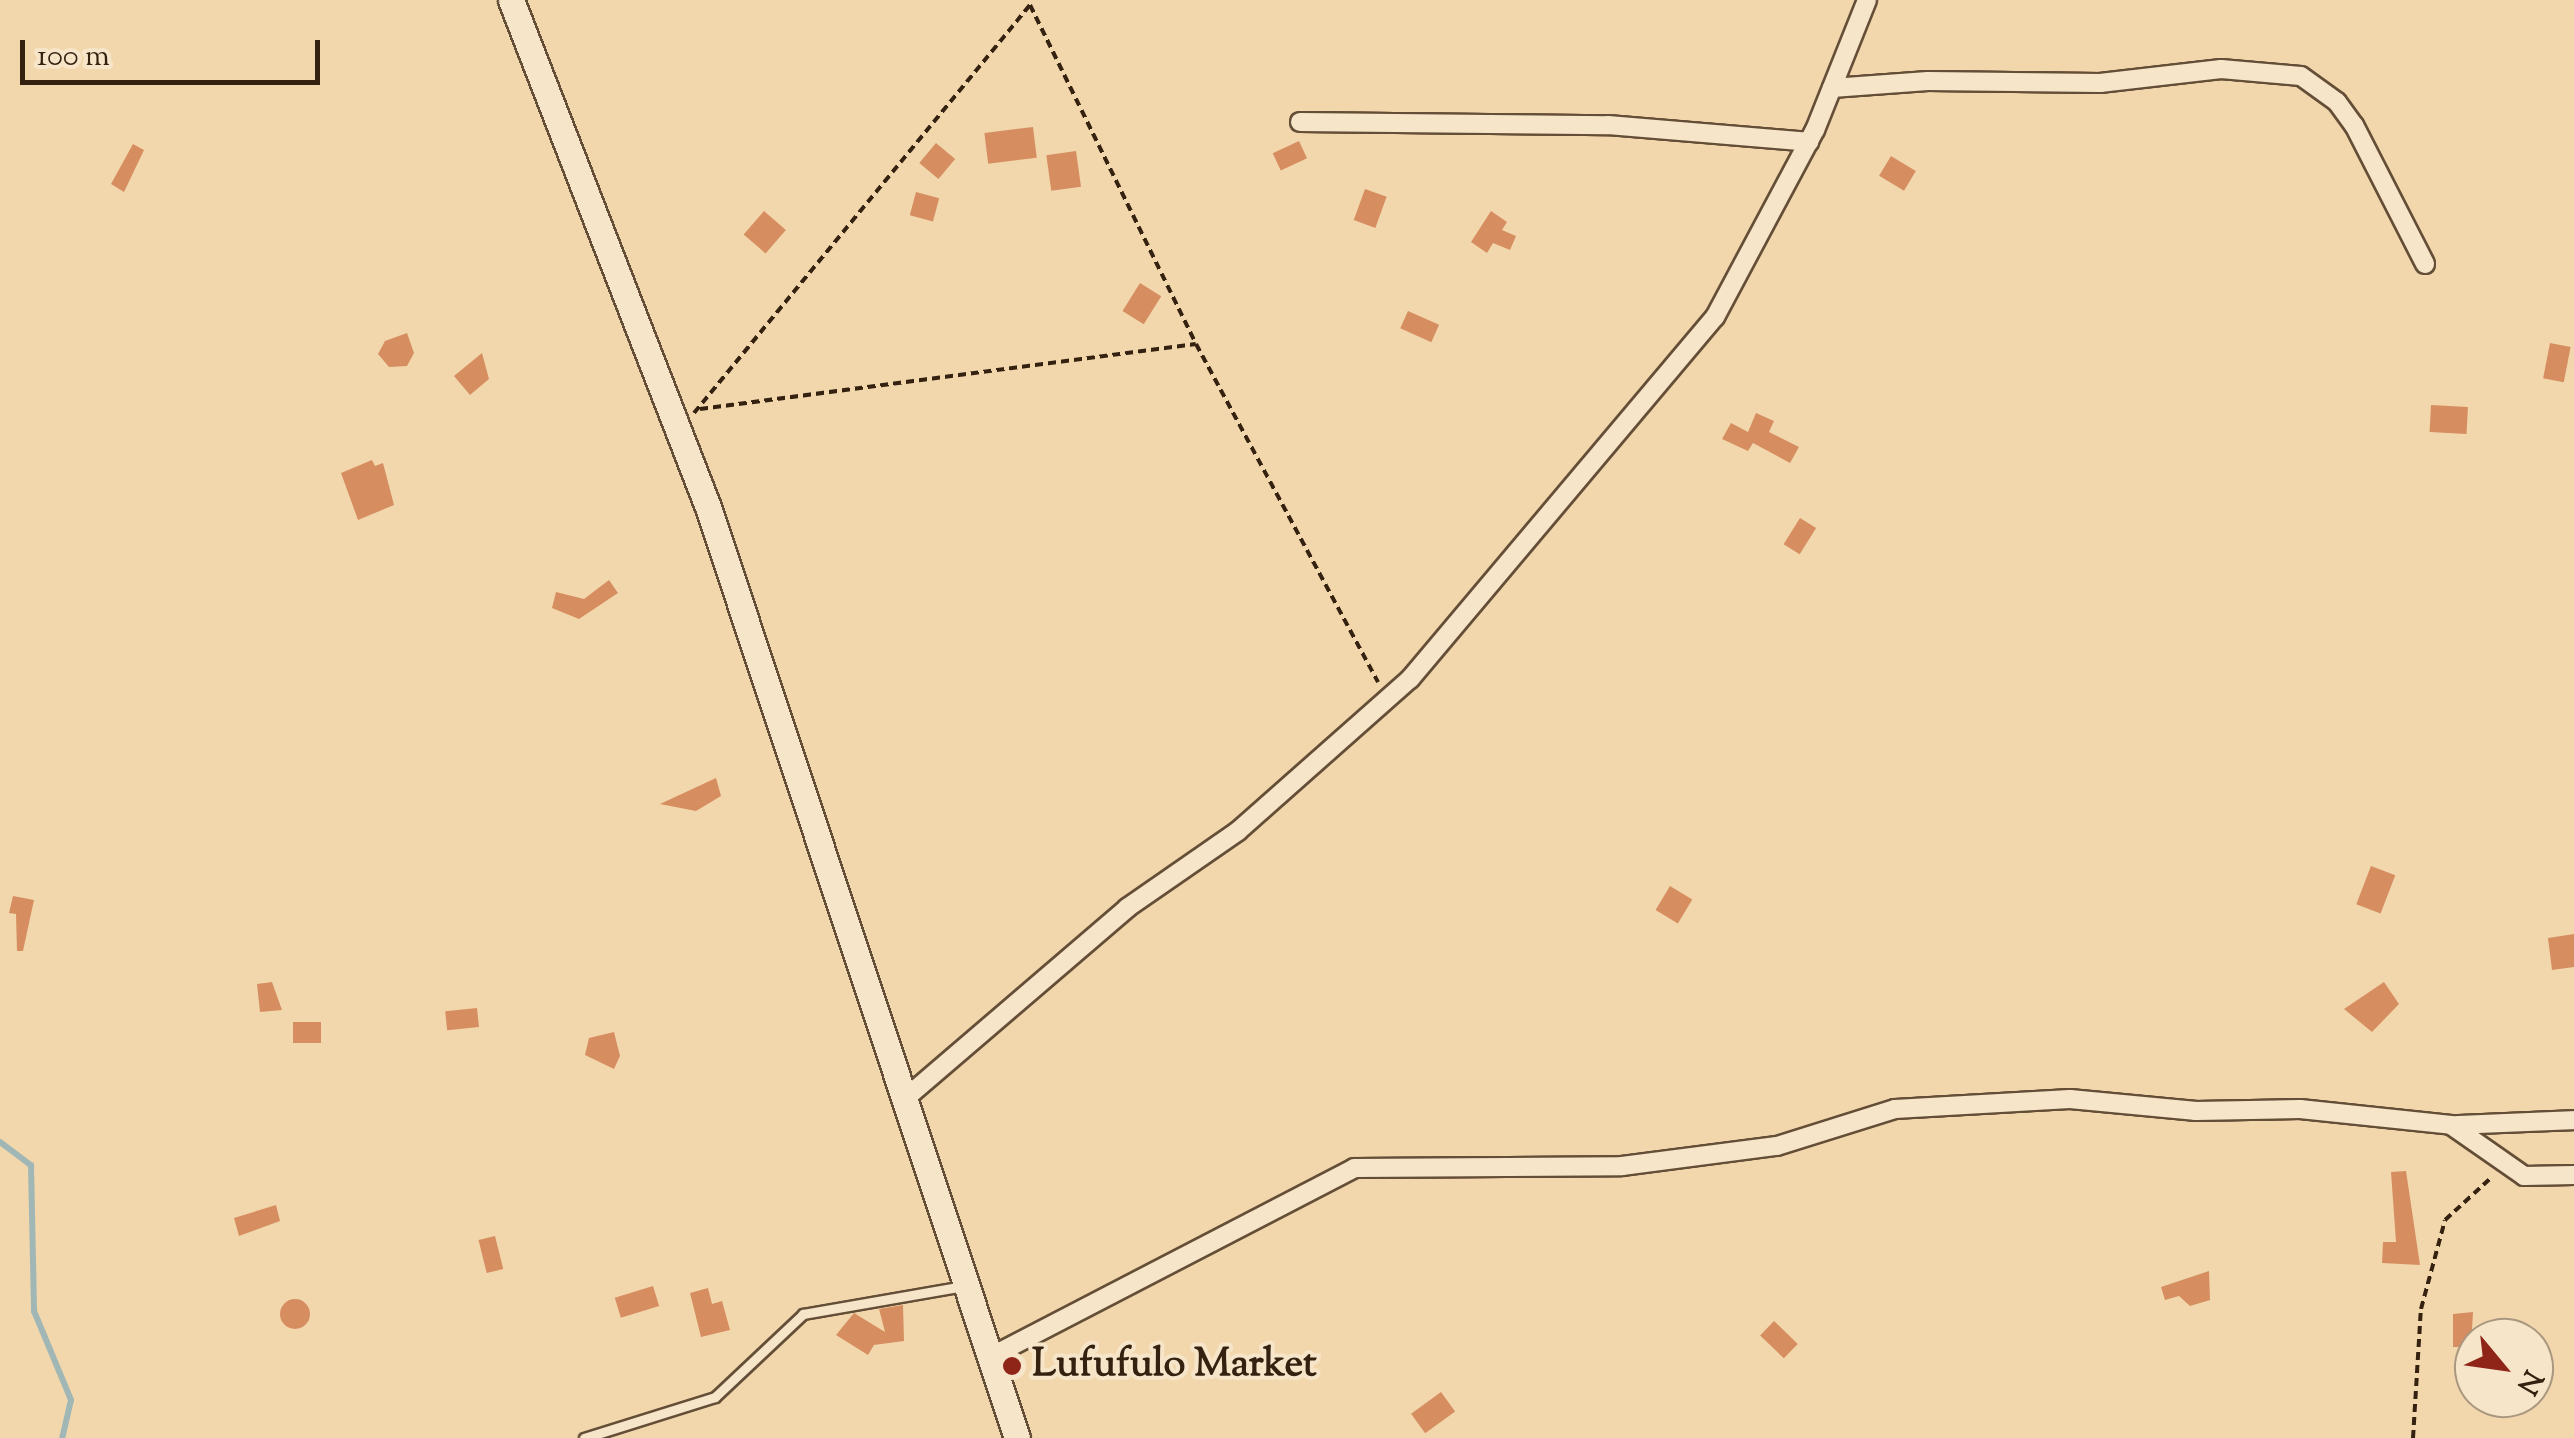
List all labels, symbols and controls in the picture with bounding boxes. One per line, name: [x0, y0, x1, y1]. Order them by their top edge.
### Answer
scale bar: [25, 20, 325, 82]
text: 100 m: [37, 36, 110, 79]
north arrow: [2454, 1318, 2554, 1418]
place label: Lufufulo Market: [1032, 1342, 1317, 1390]
marker: Lufufulo Market: [1001, 1355, 1023, 1377]
text: N: [2506, 1362, 2551, 1401]

